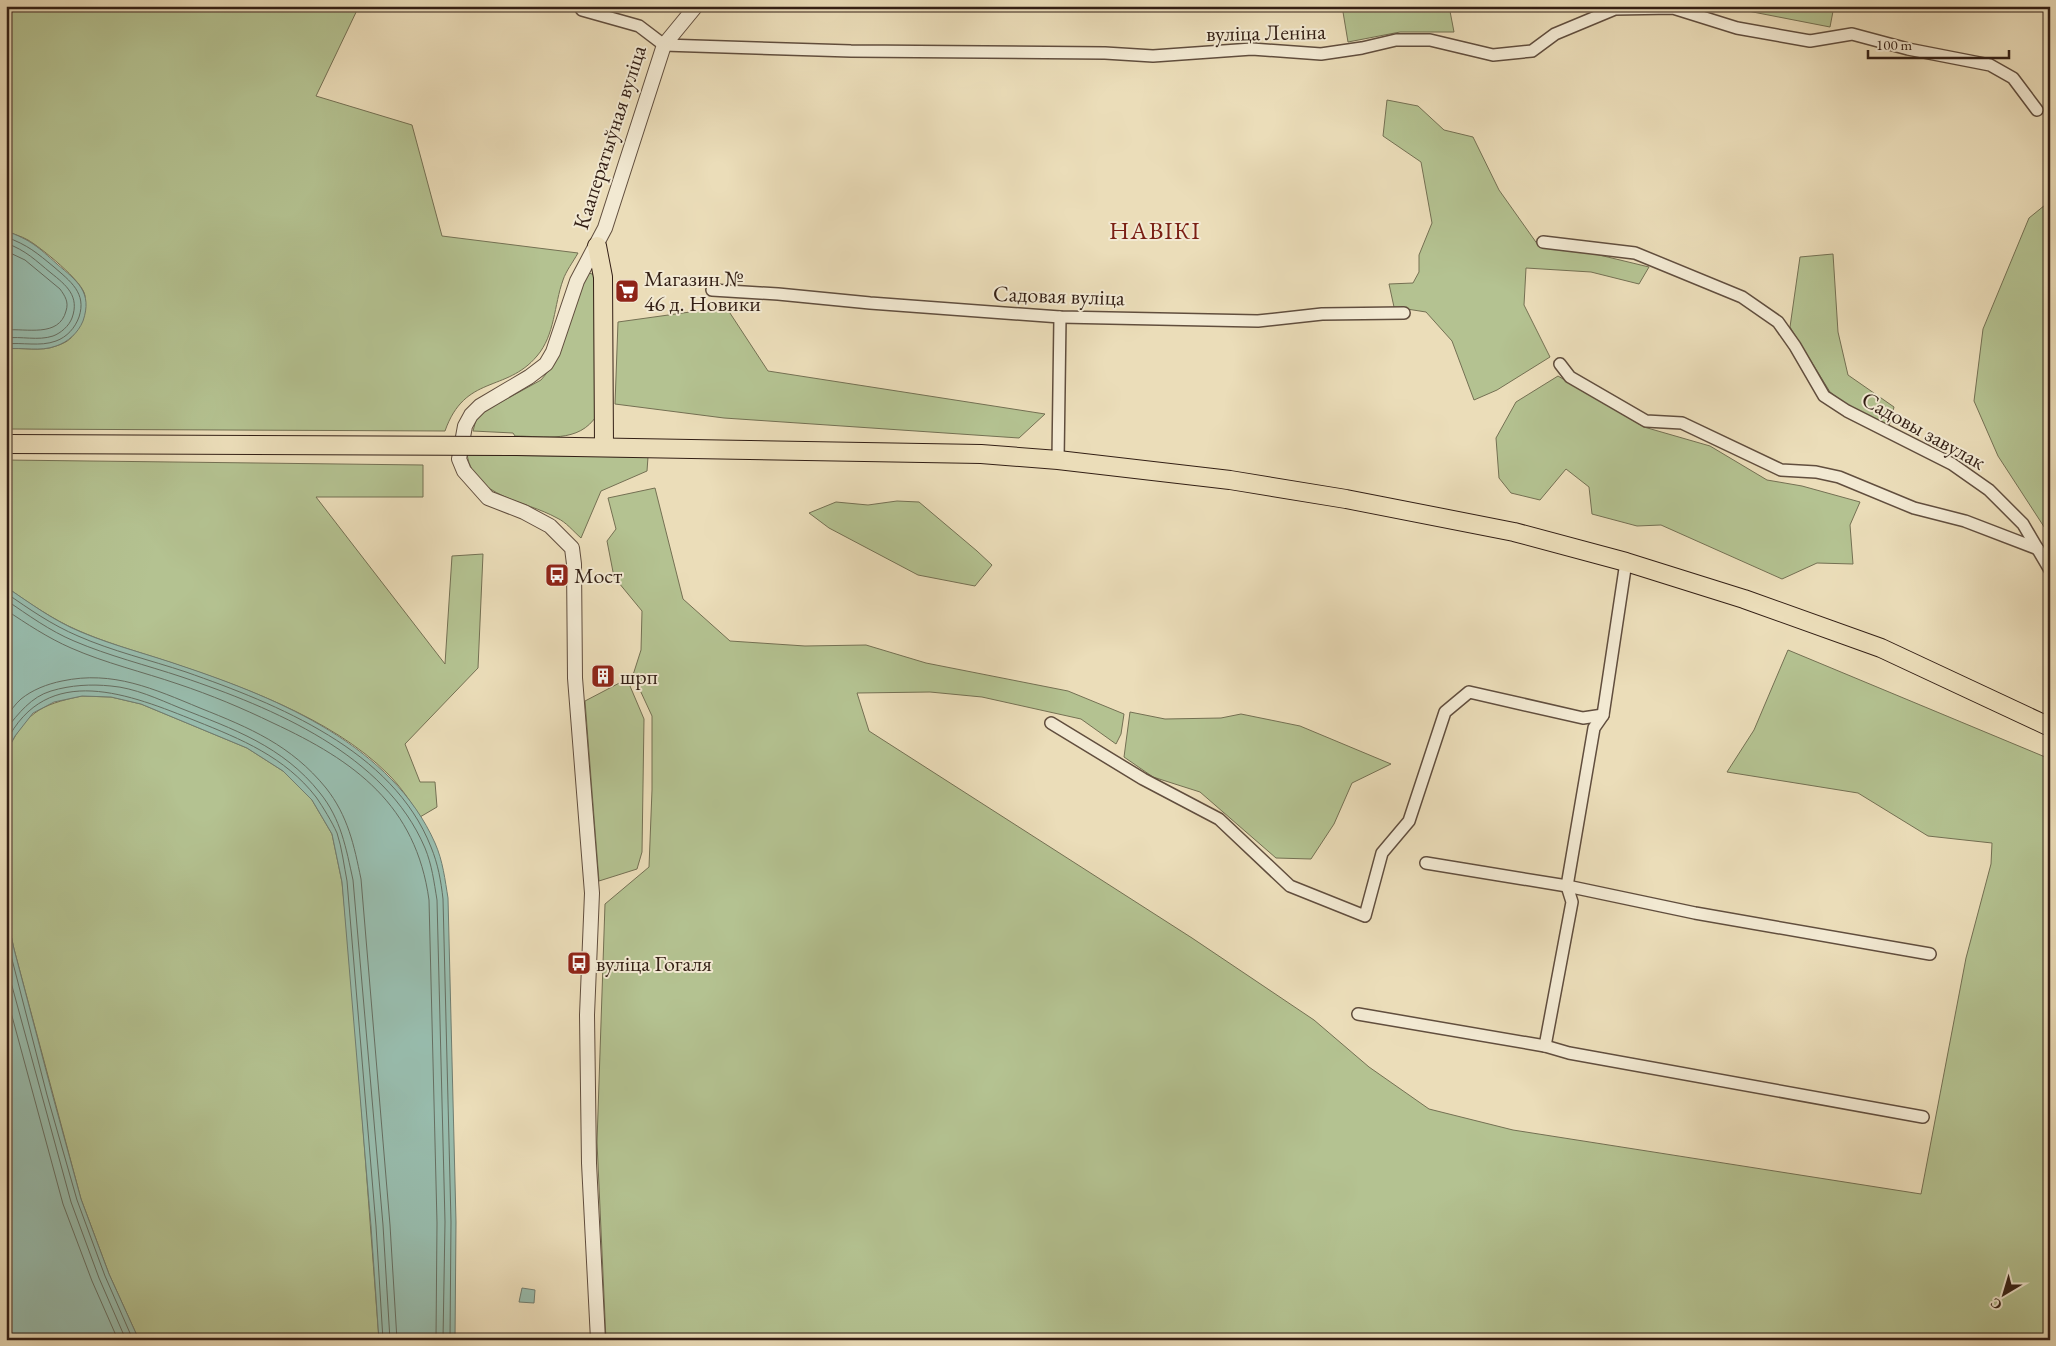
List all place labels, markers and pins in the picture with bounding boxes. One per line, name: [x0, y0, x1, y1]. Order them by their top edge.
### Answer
place label: Магазин № 46 д. Новики: [644, 264, 761, 318]
supermarket icon: Магазин № 46 д. Новики: [614, 278, 640, 304]
place label: Мост: [574, 561, 622, 590]
bus stop icon: Мост: [544, 562, 570, 588]
place label: шрп: [620, 662, 658, 691]
building icon: шрп: [590, 663, 616, 689]
place label: вуліца Гогаля: [596, 949, 712, 978]
bus stop icon: вуліца Гогаля: [566, 950, 592, 976]

